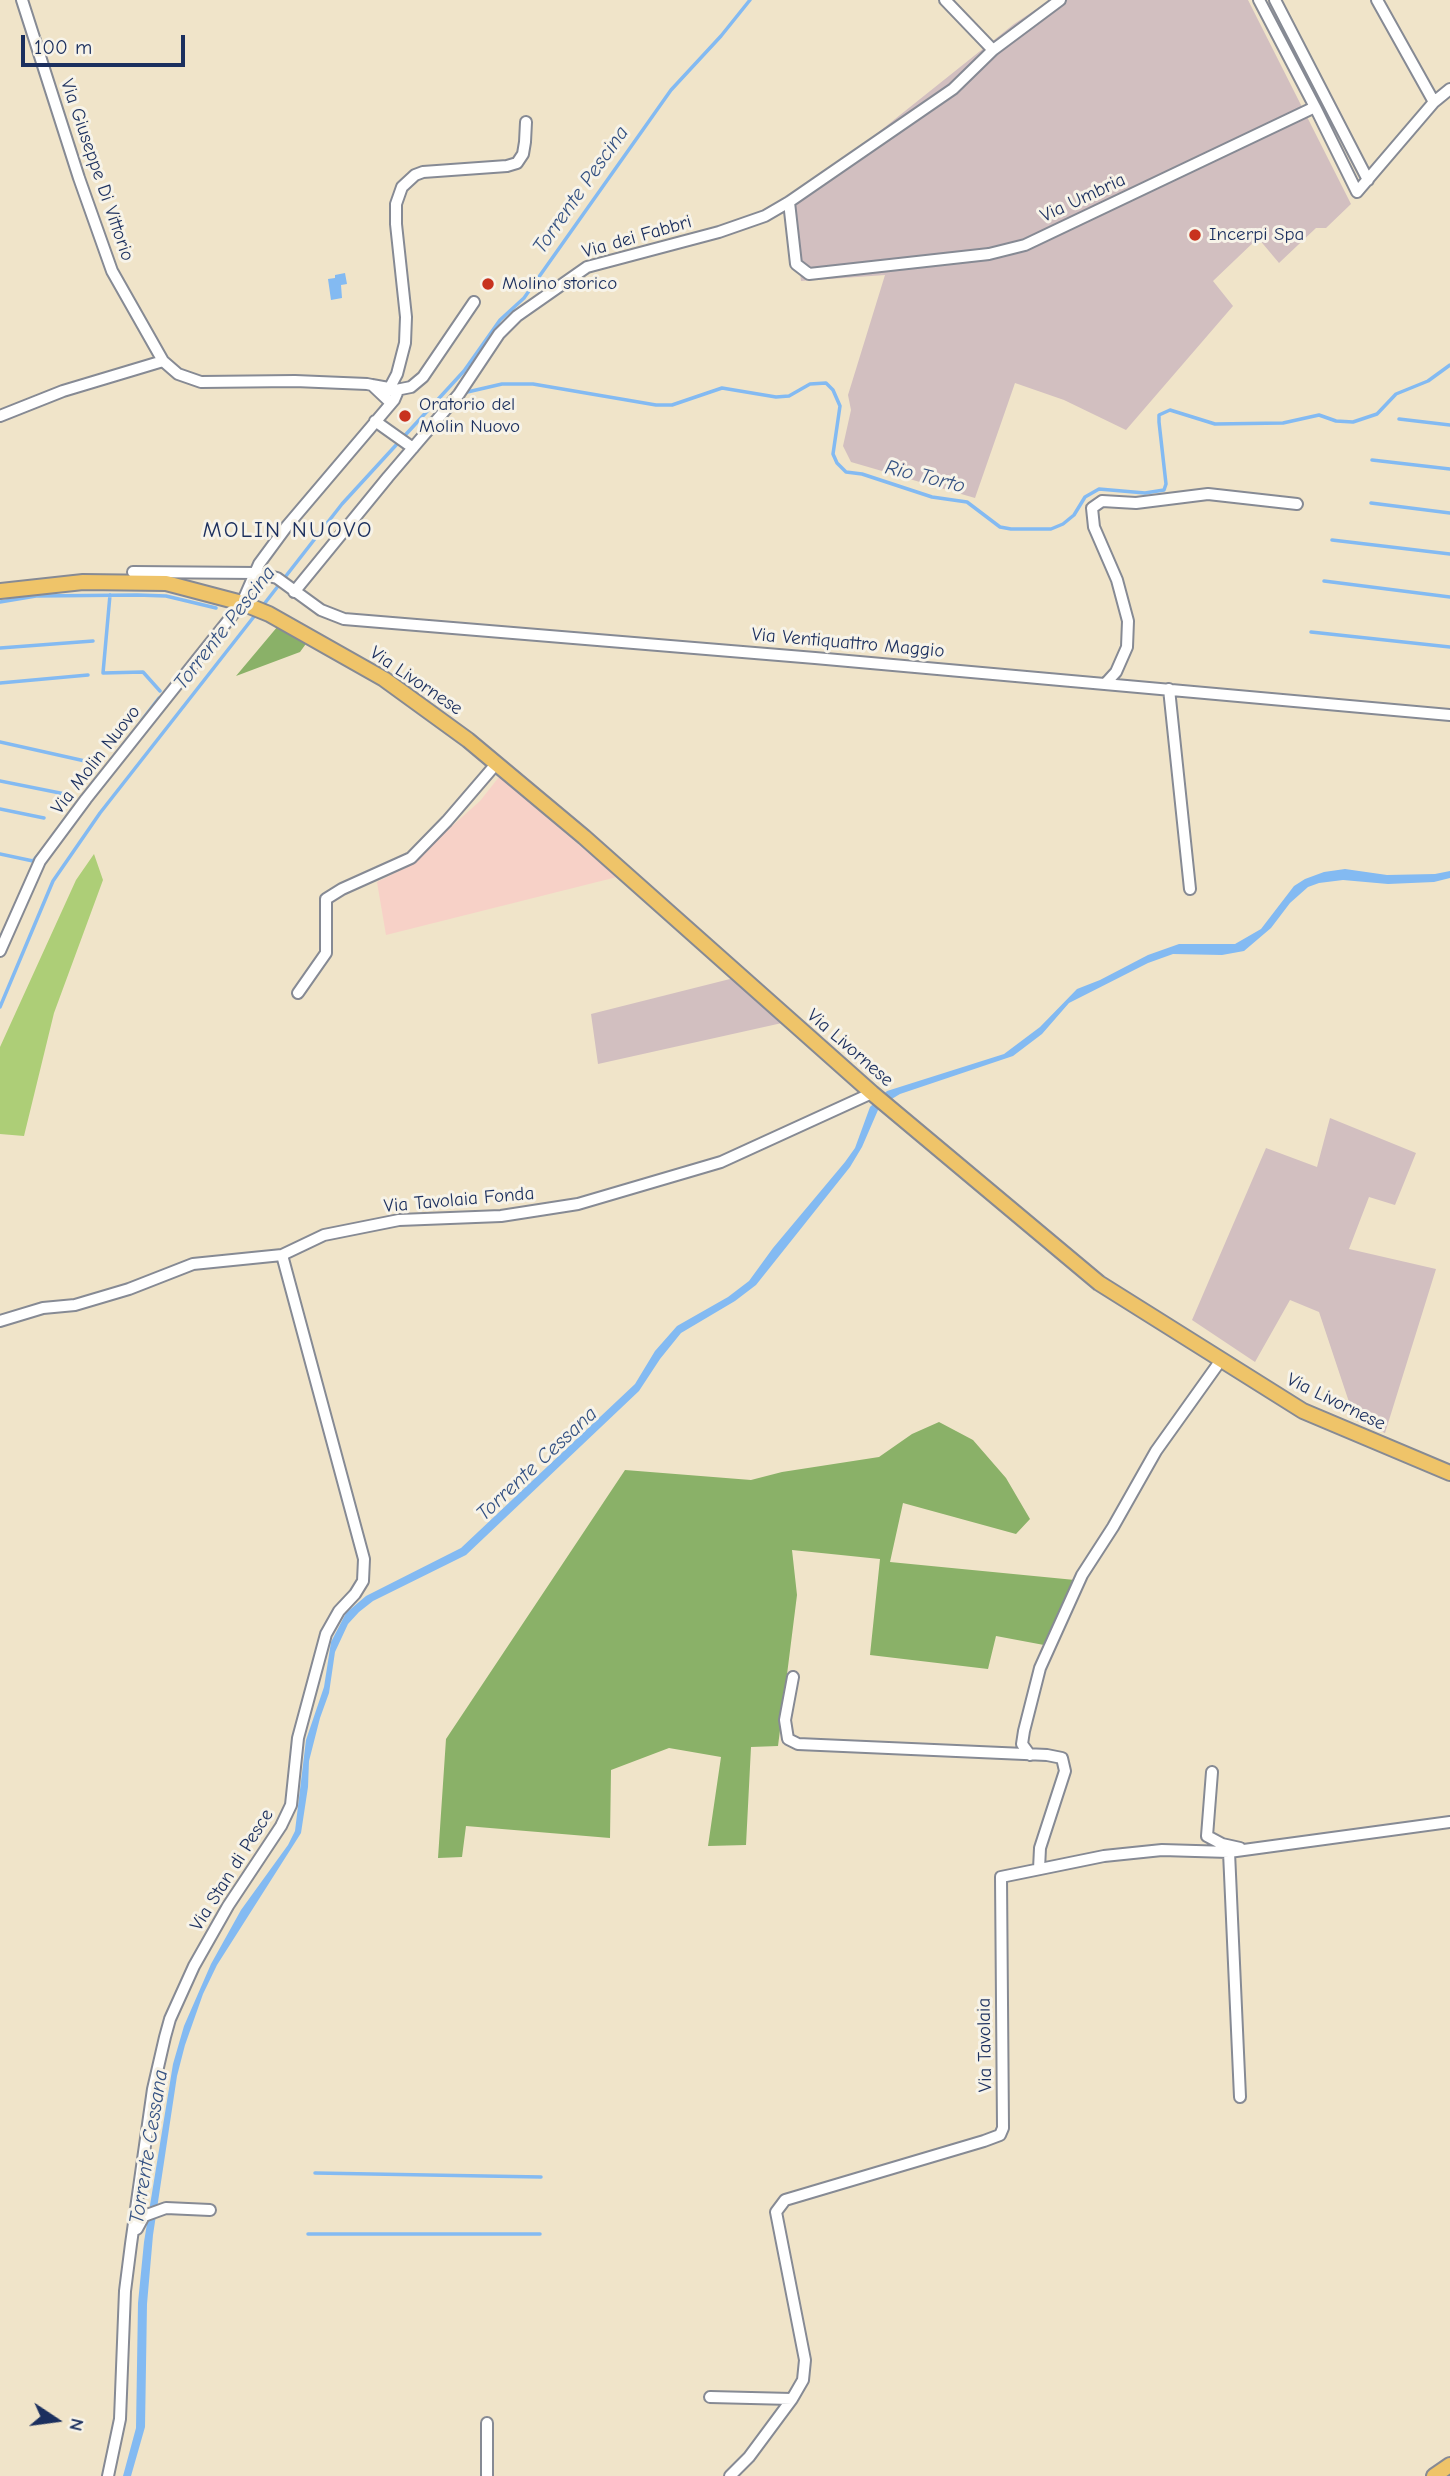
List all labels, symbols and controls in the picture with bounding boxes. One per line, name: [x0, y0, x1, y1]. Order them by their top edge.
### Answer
scale bar: [24, 21, 189, 65]
text: 100 m: [34, 35, 92, 59]
street label: Via Giuseppe Di Vittorio: [55, 76, 139, 264]
water label: Torrente Pescina: [528, 121, 634, 259]
street label: Via Umbria: [1037, 168, 1129, 228]
street label: Via dei Fabbri: [580, 211, 694, 263]
place label: Incerpi Spa: [1209, 224, 1304, 246]
marker: Incerpi Spa: [1187, 227, 1203, 243]
place label: Molino storico: [502, 273, 617, 295]
marker: Molino storico: [480, 276, 496, 292]
place label: Oratorio del Molin Nuovo: [419, 394, 520, 438]
marker: Oratorio del Molin Nuovo: [397, 408, 413, 424]
water label: Rio Torto: [882, 455, 968, 499]
district label: MOLIN NUOVO: [204, 516, 372, 544]
water label: Torrente Pescina: [169, 561, 281, 695]
street label: Via Ventiquattro Maggio: [751, 623, 945, 663]
street label: Via Livornese: [365, 642, 467, 720]
street label: Via Molin Nuovo: [47, 701, 145, 819]
street label: Via Livornese: [802, 1004, 898, 1092]
street label: Via Tavolaia Fonda: [383, 1182, 535, 1218]
street label: Via Livornese: [1283, 1368, 1389, 1436]
water label: Torrente Cessana: [471, 1401, 603, 1527]
street label: Via Stan di Pesce: [185, 1805, 279, 1935]
street label: Via Tavolaia: [973, 1998, 997, 2092]
water label: Torrente Cessana: [124, 2068, 174, 2226]
north arrow: [21, 2385, 91, 2455]
text: N: [64, 2416, 89, 2433]

